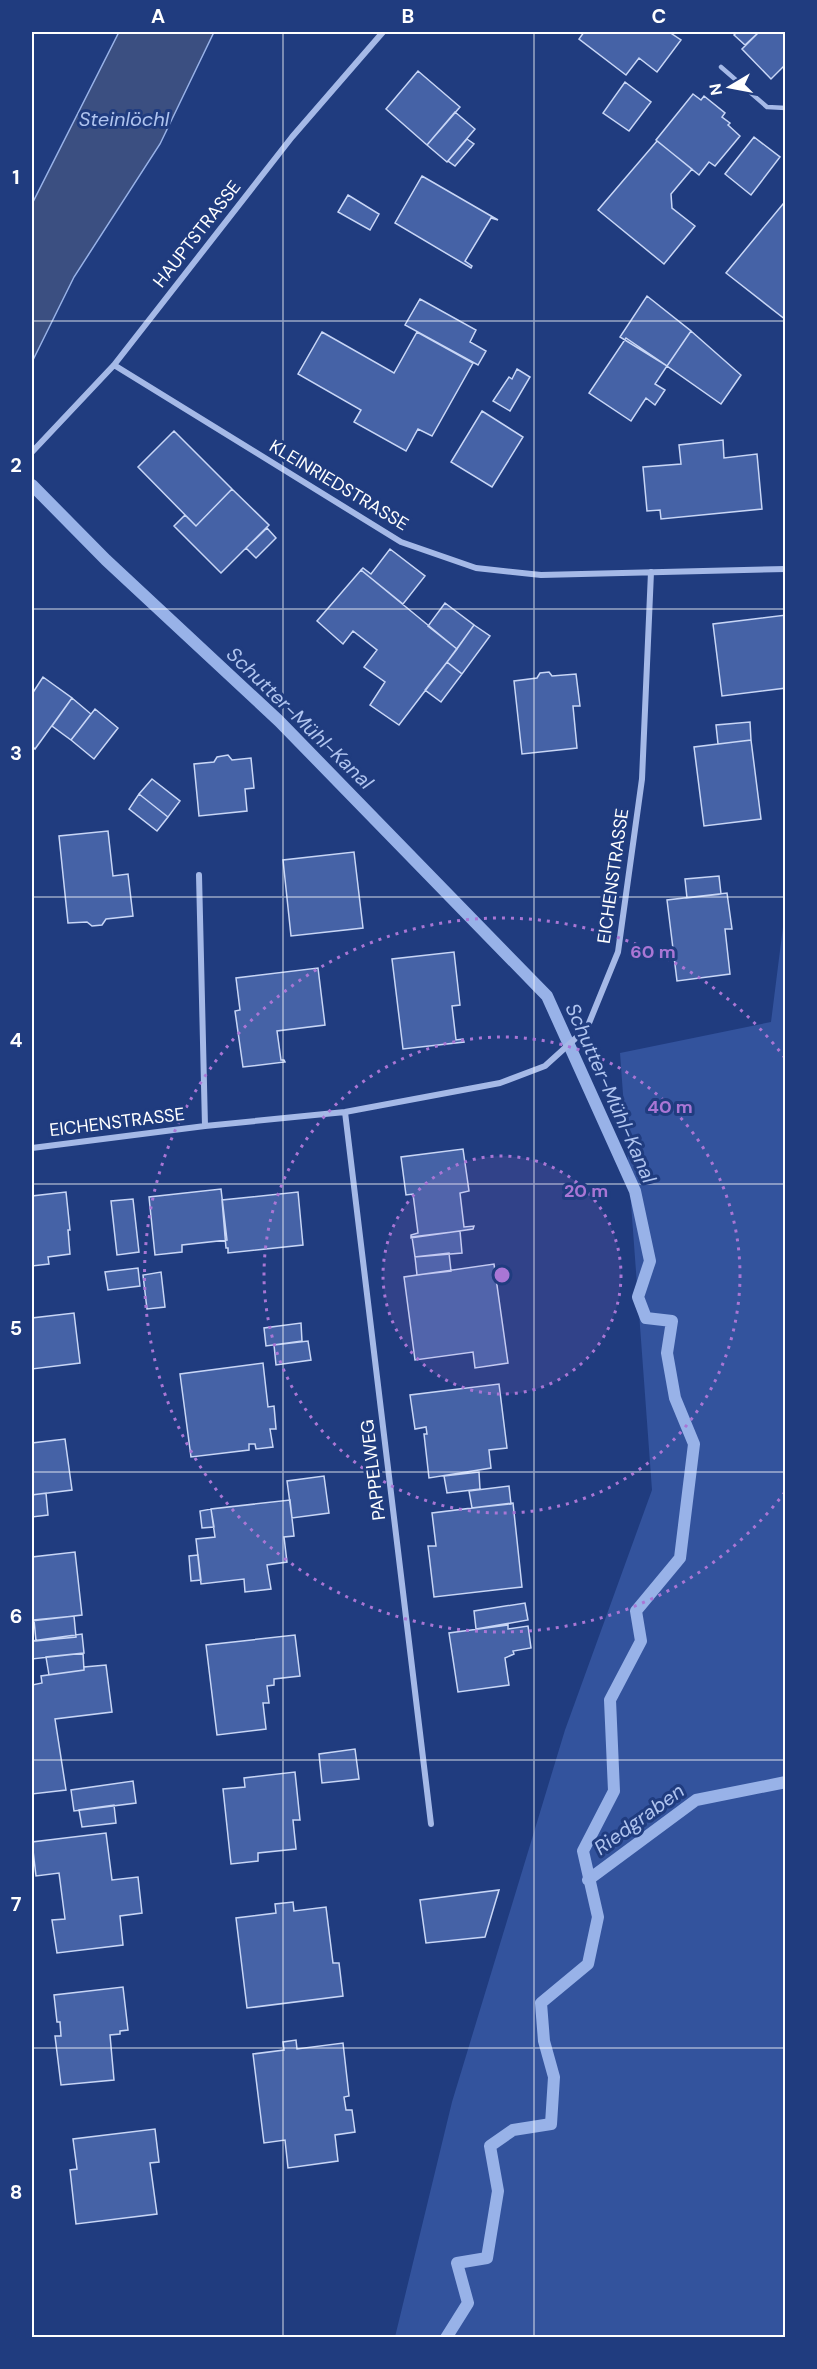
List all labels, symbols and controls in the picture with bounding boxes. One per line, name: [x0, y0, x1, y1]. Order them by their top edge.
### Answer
text: A: [151, 3, 165, 29]
text: B: [402, 3, 414, 29]
text: C: [652, 3, 666, 29]
north arrow: [700, 57, 760, 117]
text: N: [704, 82, 727, 97]
water label: Steinlöchl: [79, 106, 170, 132]
text: 1: [12, 164, 20, 190]
street label: HAUPTSTRASSE: [148, 176, 246, 292]
street label: KLEINRIEDSTRASSE: [265, 434, 413, 536]
text: 2: [10, 452, 22, 478]
water label: Schutter-Mühl-Kanal: [221, 641, 379, 795]
text: 3: [10, 740, 22, 766]
street label: EICHENSTRASSE: [592, 807, 634, 945]
text: 60 m: [630, 940, 676, 964]
water label: Schutter-Mühl-Kanal: [560, 999, 663, 1188]
text: 4: [10, 1027, 23, 1053]
text: 40 m: [647, 1095, 693, 1119]
street label: EICHENSTRASSE: [48, 1102, 186, 1142]
text: 20 m: [564, 1179, 608, 1203]
centre of rings: [492, 1265, 512, 1285]
text: 5: [10, 1315, 22, 1341]
street label: PAPPELWEG: [355, 1418, 391, 1522]
text: 6: [10, 1603, 22, 1629]
water label: Riedgraben: [589, 1778, 689, 1860]
text: 7: [11, 1891, 22, 1917]
text: 8: [10, 2179, 22, 2205]

